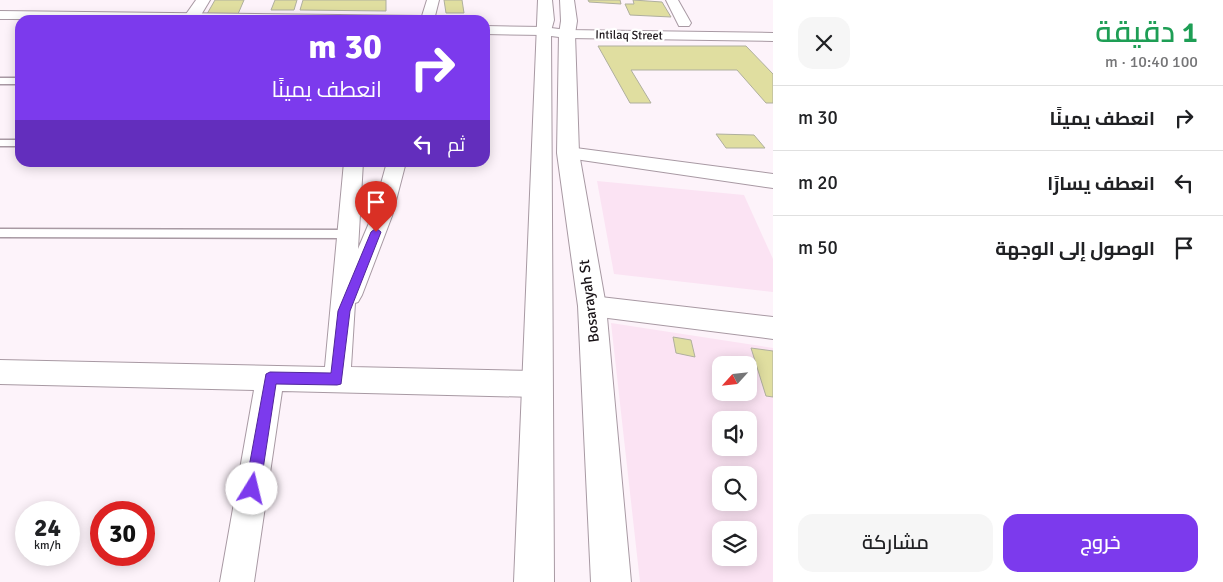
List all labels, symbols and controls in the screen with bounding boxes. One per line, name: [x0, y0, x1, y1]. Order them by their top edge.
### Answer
text: 1 دقيقة: [1095, 14, 1198, 51]
button: close: [798, 17, 850, 69]
text: 30 m: [308, 25, 382, 68]
street label: Intilaq Street: [595, 27, 663, 44]
icon: right: [400, 35, 465, 100]
text: 100 m · 10:40: [1105, 52, 1198, 72]
text: انعطف يمينًا: [272, 76, 382, 103]
icon: right: [1170, 104, 1198, 132]
text: 30 m: [798, 106, 838, 130]
text: انعطف يمينًا: [1050, 107, 1155, 131]
icon: left: [409, 130, 437, 158]
text: ثم: [447, 133, 465, 157]
icon: left: [1170, 169, 1198, 197]
text: 20 m: [798, 171, 838, 195]
text: انعطف يسارًا: [1047, 172, 1155, 196]
pin: [355, 181, 397, 232]
icon: arrive: [362, 188, 390, 216]
icon: arrive: [1170, 234, 1198, 262]
text: 50 m: [798, 236, 838, 260]
text: الوصول إلى الوجهة: [995, 237, 1155, 261]
street label: Bosarayah St: [575, 259, 603, 343]
north arrow: [712, 356, 758, 401]
map controls: [712, 356, 757, 566]
button: sound: [712, 411, 757, 456]
position arrow: [225, 462, 277, 514]
button: search: [712, 466, 757, 511]
speed limit sign: 30: [90, 501, 155, 566]
text: 24: [34, 512, 61, 543]
button: مشاركة: [798, 514, 993, 572]
button: خروج: [1003, 514, 1198, 572]
button: layers: [712, 521, 757, 566]
text: km/h: [34, 538, 61, 553]

